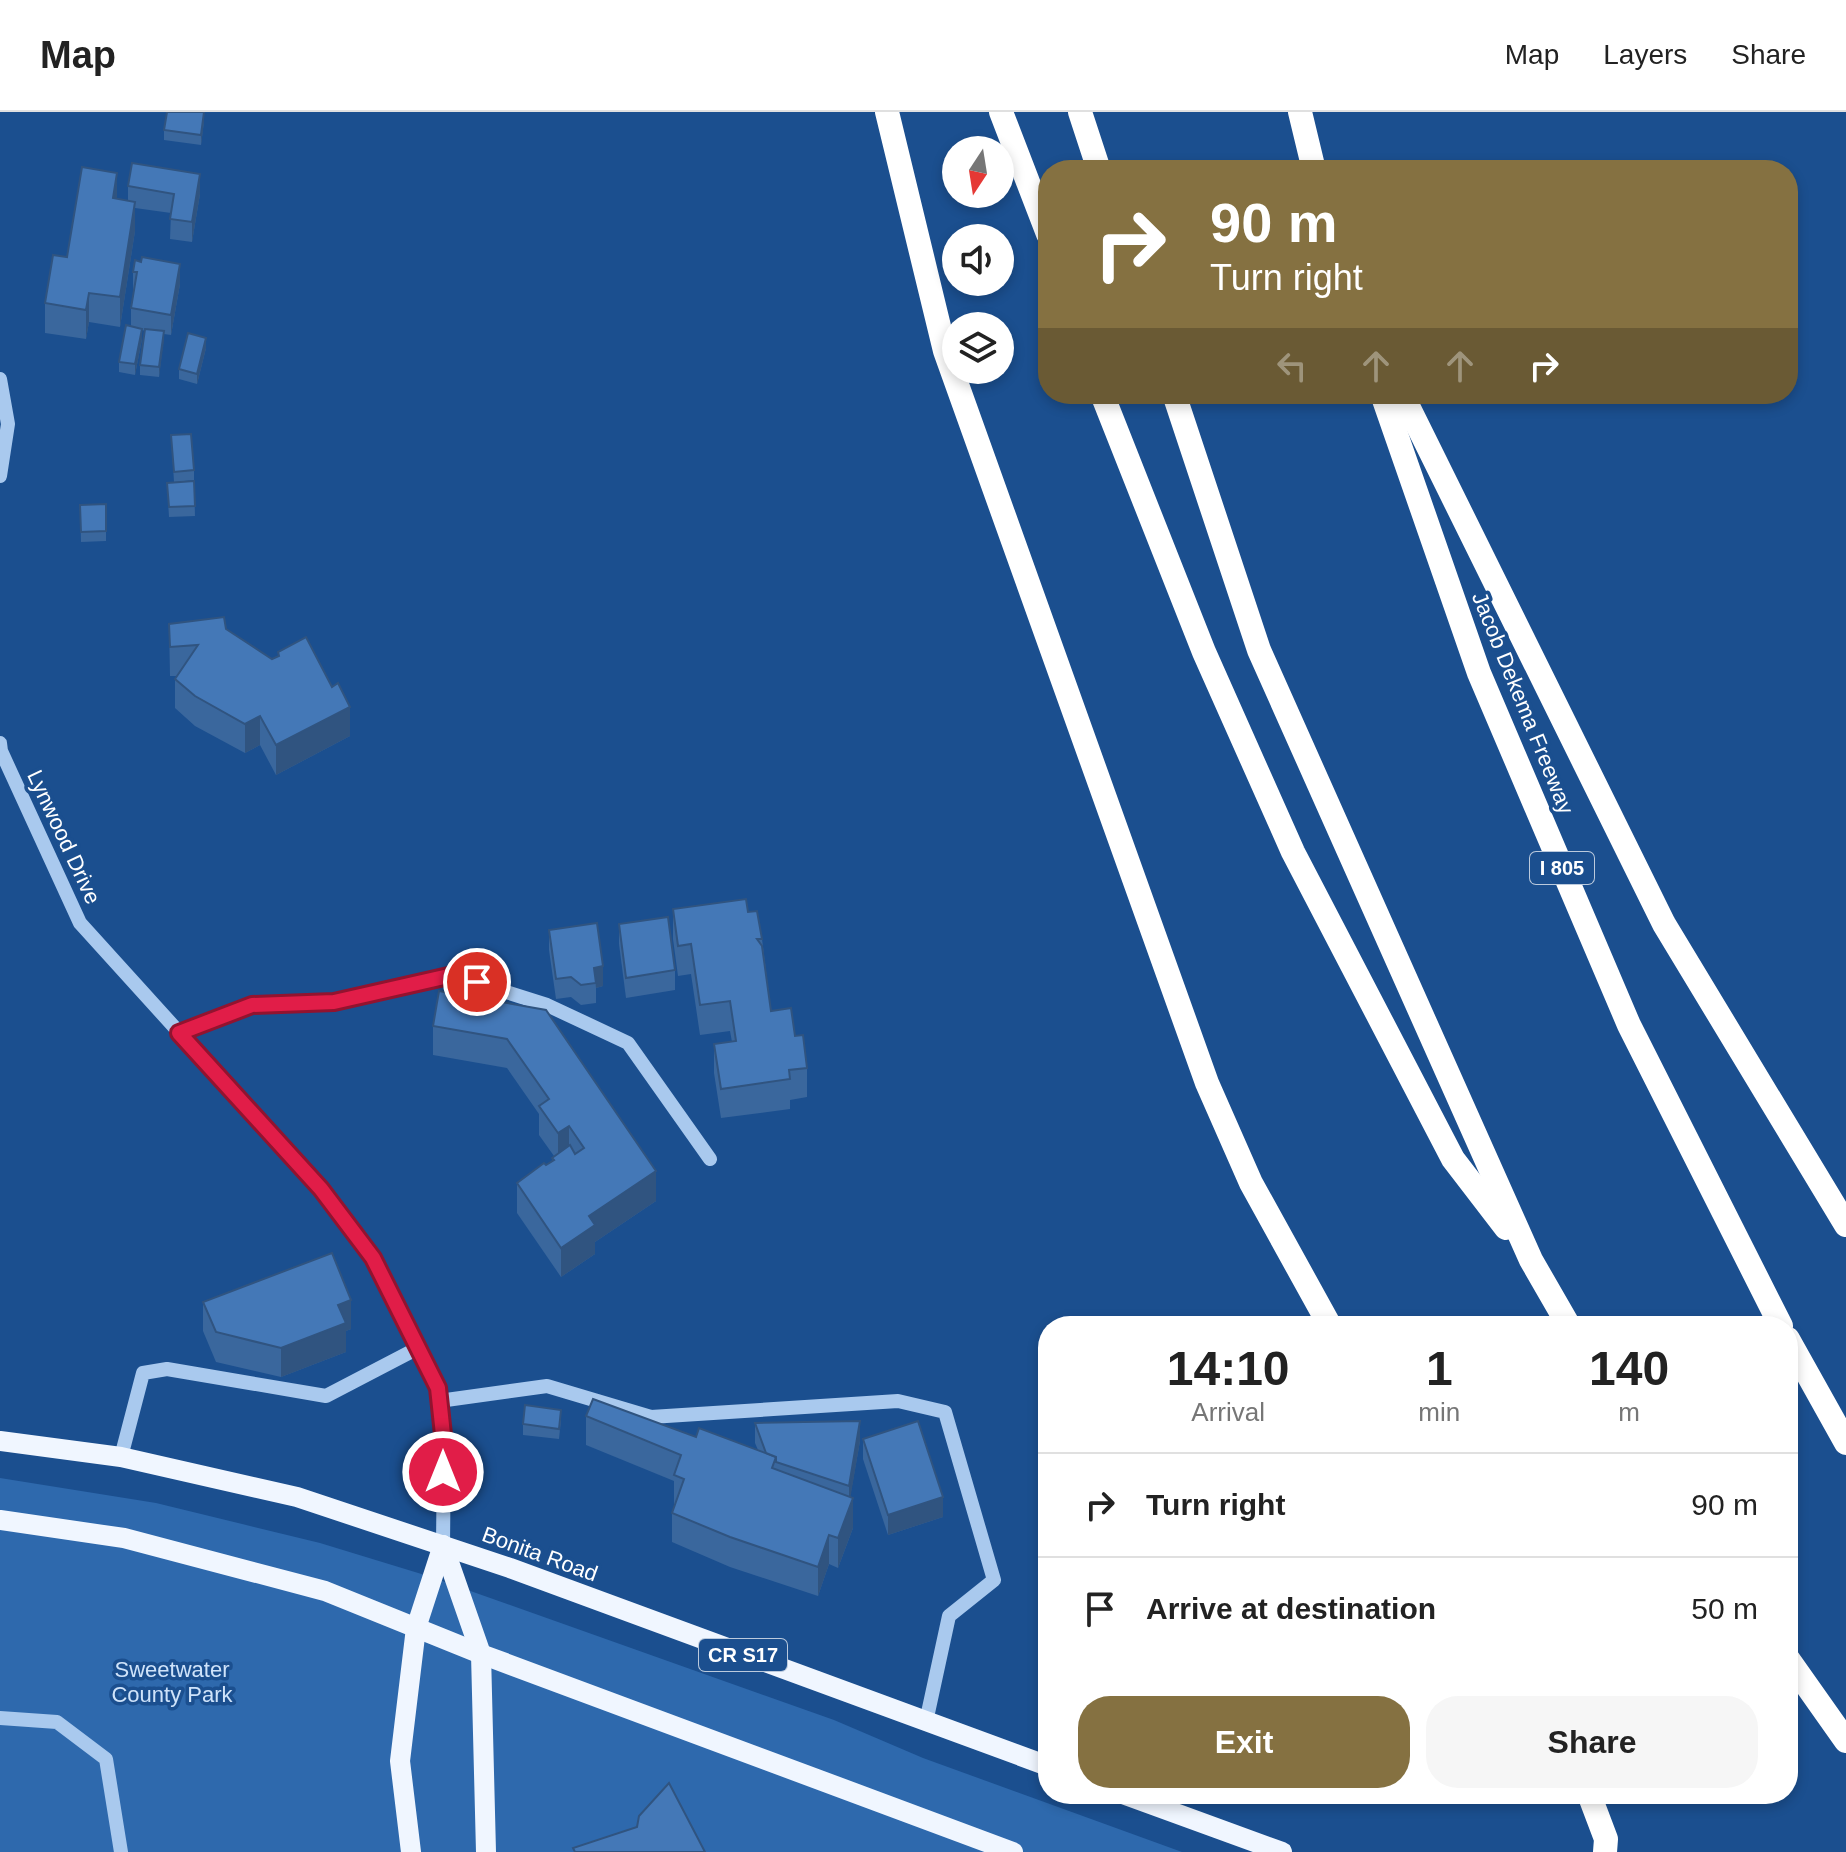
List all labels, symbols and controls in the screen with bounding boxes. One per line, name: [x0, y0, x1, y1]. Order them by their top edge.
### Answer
text: Map: [40, 34, 116, 76]
text: Map: [1505, 39, 1559, 70]
text: Layers: [1603, 39, 1687, 70]
text: Share: [1731, 39, 1806, 70]
north arrow: [942, 136, 1014, 208]
map controls: [942, 136, 1014, 384]
text: 90 m: [1210, 191, 1338, 254]
icon: right: [1078, 192, 1182, 296]
button: sound: [942, 224, 1014, 296]
text: Turn right: [1210, 257, 1363, 298]
button: layers: [942, 312, 1014, 384]
icon: left: [1270, 344, 1314, 388]
icon: ahead: [1354, 344, 1398, 388]
icon: ahead: [1438, 344, 1482, 388]
icon: right: [1522, 344, 1566, 388]
street label: Jacob Dekema Freeway: [1467, 588, 1579, 818]
street label: Lynwood Drive: [22, 766, 106, 908]
road number: I 805: [1530, 852, 1594, 884]
pin: [443, 948, 511, 1016]
icon: arrive: [455, 960, 499, 1004]
text: 14:10: [1167, 1342, 1290, 1395]
text: 1: [1426, 1342, 1453, 1395]
text: 140: [1589, 1342, 1669, 1395]
text: Arrival: [1191, 1397, 1265, 1427]
text: min: [1418, 1397, 1460, 1427]
text: m: [1618, 1397, 1640, 1427]
position arrow: [401, 1430, 485, 1514]
icon: right: [1078, 1483, 1122, 1527]
text: Turn right: [1146, 1488, 1285, 1521]
text: 90 m: [1691, 1488, 1758, 1521]
street label: Bonita Road: [479, 1522, 601, 1586]
icon: arrive: [1078, 1587, 1122, 1631]
text: Arrive at destination: [1146, 1592, 1436, 1625]
text: 50 m: [1691, 1592, 1758, 1625]
road number: CR S17: [699, 1639, 787, 1671]
park label: Sweetwater County Park: [111, 1657, 234, 1707]
button: Exit: [1078, 1696, 1410, 1788]
button: Share: [1426, 1696, 1758, 1788]

